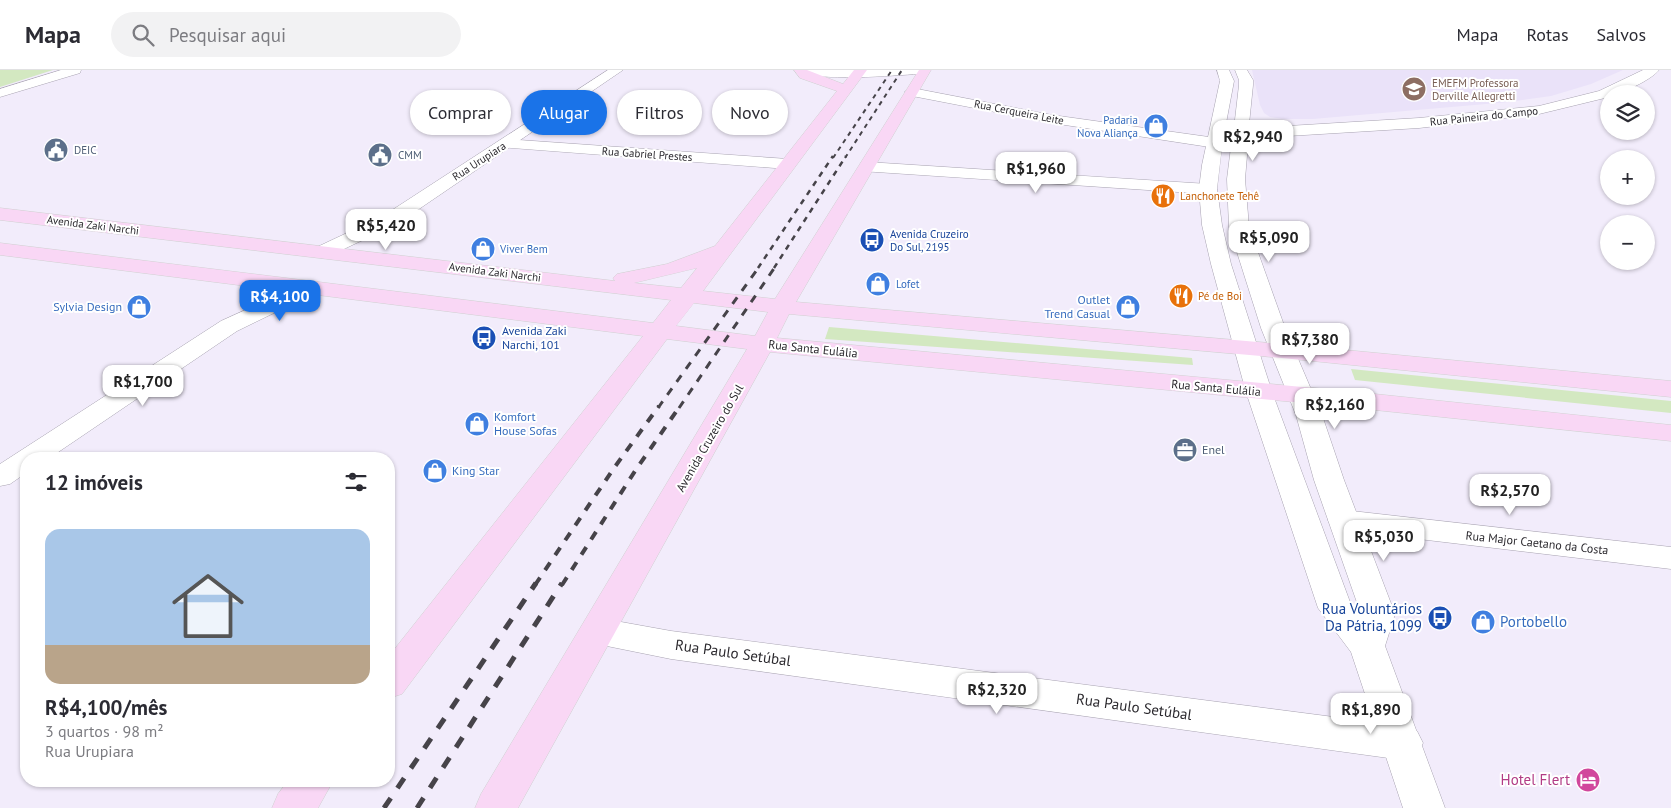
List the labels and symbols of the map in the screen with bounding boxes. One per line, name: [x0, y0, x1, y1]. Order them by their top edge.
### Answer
school or university icon: EMEFM Professora Derville Allegretti: [1401, 76, 1427, 102]
place label: EMEFM Professora Derville Allegretti: [1432, 76, 1518, 103]
street label: Rua Cerqueira Leite: [973, 96, 1066, 128]
street label: Rua Paineira do Campo: [1429, 103, 1539, 129]
place label: Padaria Nova Aliança: [1077, 113, 1138, 140]
shop icon: Padaria Nova Aliança: [1143, 113, 1169, 139]
pin: R$2,940: [1207, 119, 1299, 162]
public building icon: DEIC: [43, 137, 69, 163]
street label: Rua Urupiara: [450, 138, 508, 184]
public building icon: CMM: [367, 142, 393, 168]
place label: DEIC: [74, 143, 97, 157]
street label: Rua Gabriel Prestes: [601, 144, 693, 164]
place label: CMM: [398, 148, 422, 162]
pin: R$1,960: [990, 152, 1082, 194]
restaurant icon: Lanchonete Tehê: [1150, 183, 1176, 209]
place label: Lanchonete Tehê: [1180, 189, 1260, 203]
pin: R$5,420: [340, 208, 432, 251]
street label: Avenida Zaki Narchi: [46, 212, 140, 238]
pin: R$5,090: [1223, 220, 1315, 263]
bus stop icon: Avenida Cruzeiro Do Sul, 2195: [859, 227, 885, 253]
place label: Avenida Cruzeiro Do Sul, 2195: [890, 227, 969, 254]
shop icon: Viver Bem: [470, 236, 496, 262]
place label: Viver Bem: [499, 242, 548, 256]
street label: Avenida Zaki Narchi: [448, 259, 542, 285]
shop icon: Lofet: [865, 271, 891, 297]
place label: Lofet: [896, 277, 920, 291]
pin: R$4,100: [234, 280, 326, 322]
restaurant icon: Pé de Boi: [1168, 283, 1194, 309]
place label: Pé de Boi: [1198, 289, 1242, 303]
place label: Outlet Trend Casual: [1045, 292, 1110, 321]
shop icon: Sylvia Design: [126, 294, 152, 320]
shop icon: Outlet Trend Casual: [1115, 294, 1141, 320]
place label: Sylvia Design: [53, 299, 122, 314]
pin: R$7,380: [1264, 322, 1356, 365]
place label: Avenida Zaki Narchi, 101: [502, 323, 567, 352]
bus stop icon: Avenida Zaki Narchi, 101: [471, 325, 497, 351]
street label: Rua Santa Eulália: [768, 336, 859, 361]
pin: R$1,700: [97, 364, 189, 407]
street label: Rua Santa Eulália: [1171, 376, 1261, 399]
street label: Avenida Cruzeiro do Sul: [673, 381, 747, 494]
pin: R$2,160: [1289, 388, 1381, 430]
place label: Komfort House Sofas: [494, 409, 557, 438]
shop icon: Komfort House Sofas: [464, 411, 490, 437]
office icon: Enel: [1172, 437, 1198, 463]
place label: Enel: [1202, 442, 1225, 457]
shop icon: King Star: [422, 458, 448, 484]
place label: King Star: [452, 463, 499, 478]
pin: R$2,570: [1464, 474, 1556, 516]
pin: R$5,030: [1338, 520, 1430, 562]
street label: Rua Major Caetano da Costa: [1465, 528, 1609, 557]
place label: Rua Voluntários Da Pátria, 1099: [1322, 599, 1422, 635]
bus stop icon: Rua Voluntários Da Pátria, 1099: [1427, 605, 1453, 631]
shop icon: Portobello: [1470, 609, 1496, 635]
place label: Portobello: [1500, 612, 1567, 631]
street label: Rua Paulo Setúbal: [674, 635, 793, 670]
pin: R$2,320: [951, 672, 1043, 715]
street label: Rua Paulo Setúbal: [1075, 689, 1194, 724]
pin: R$1,890: [1325, 692, 1417, 735]
hotel icon: Hotel Flert: [1575, 767, 1601, 793]
place label: Hotel Flert: [1501, 770, 1570, 789]

